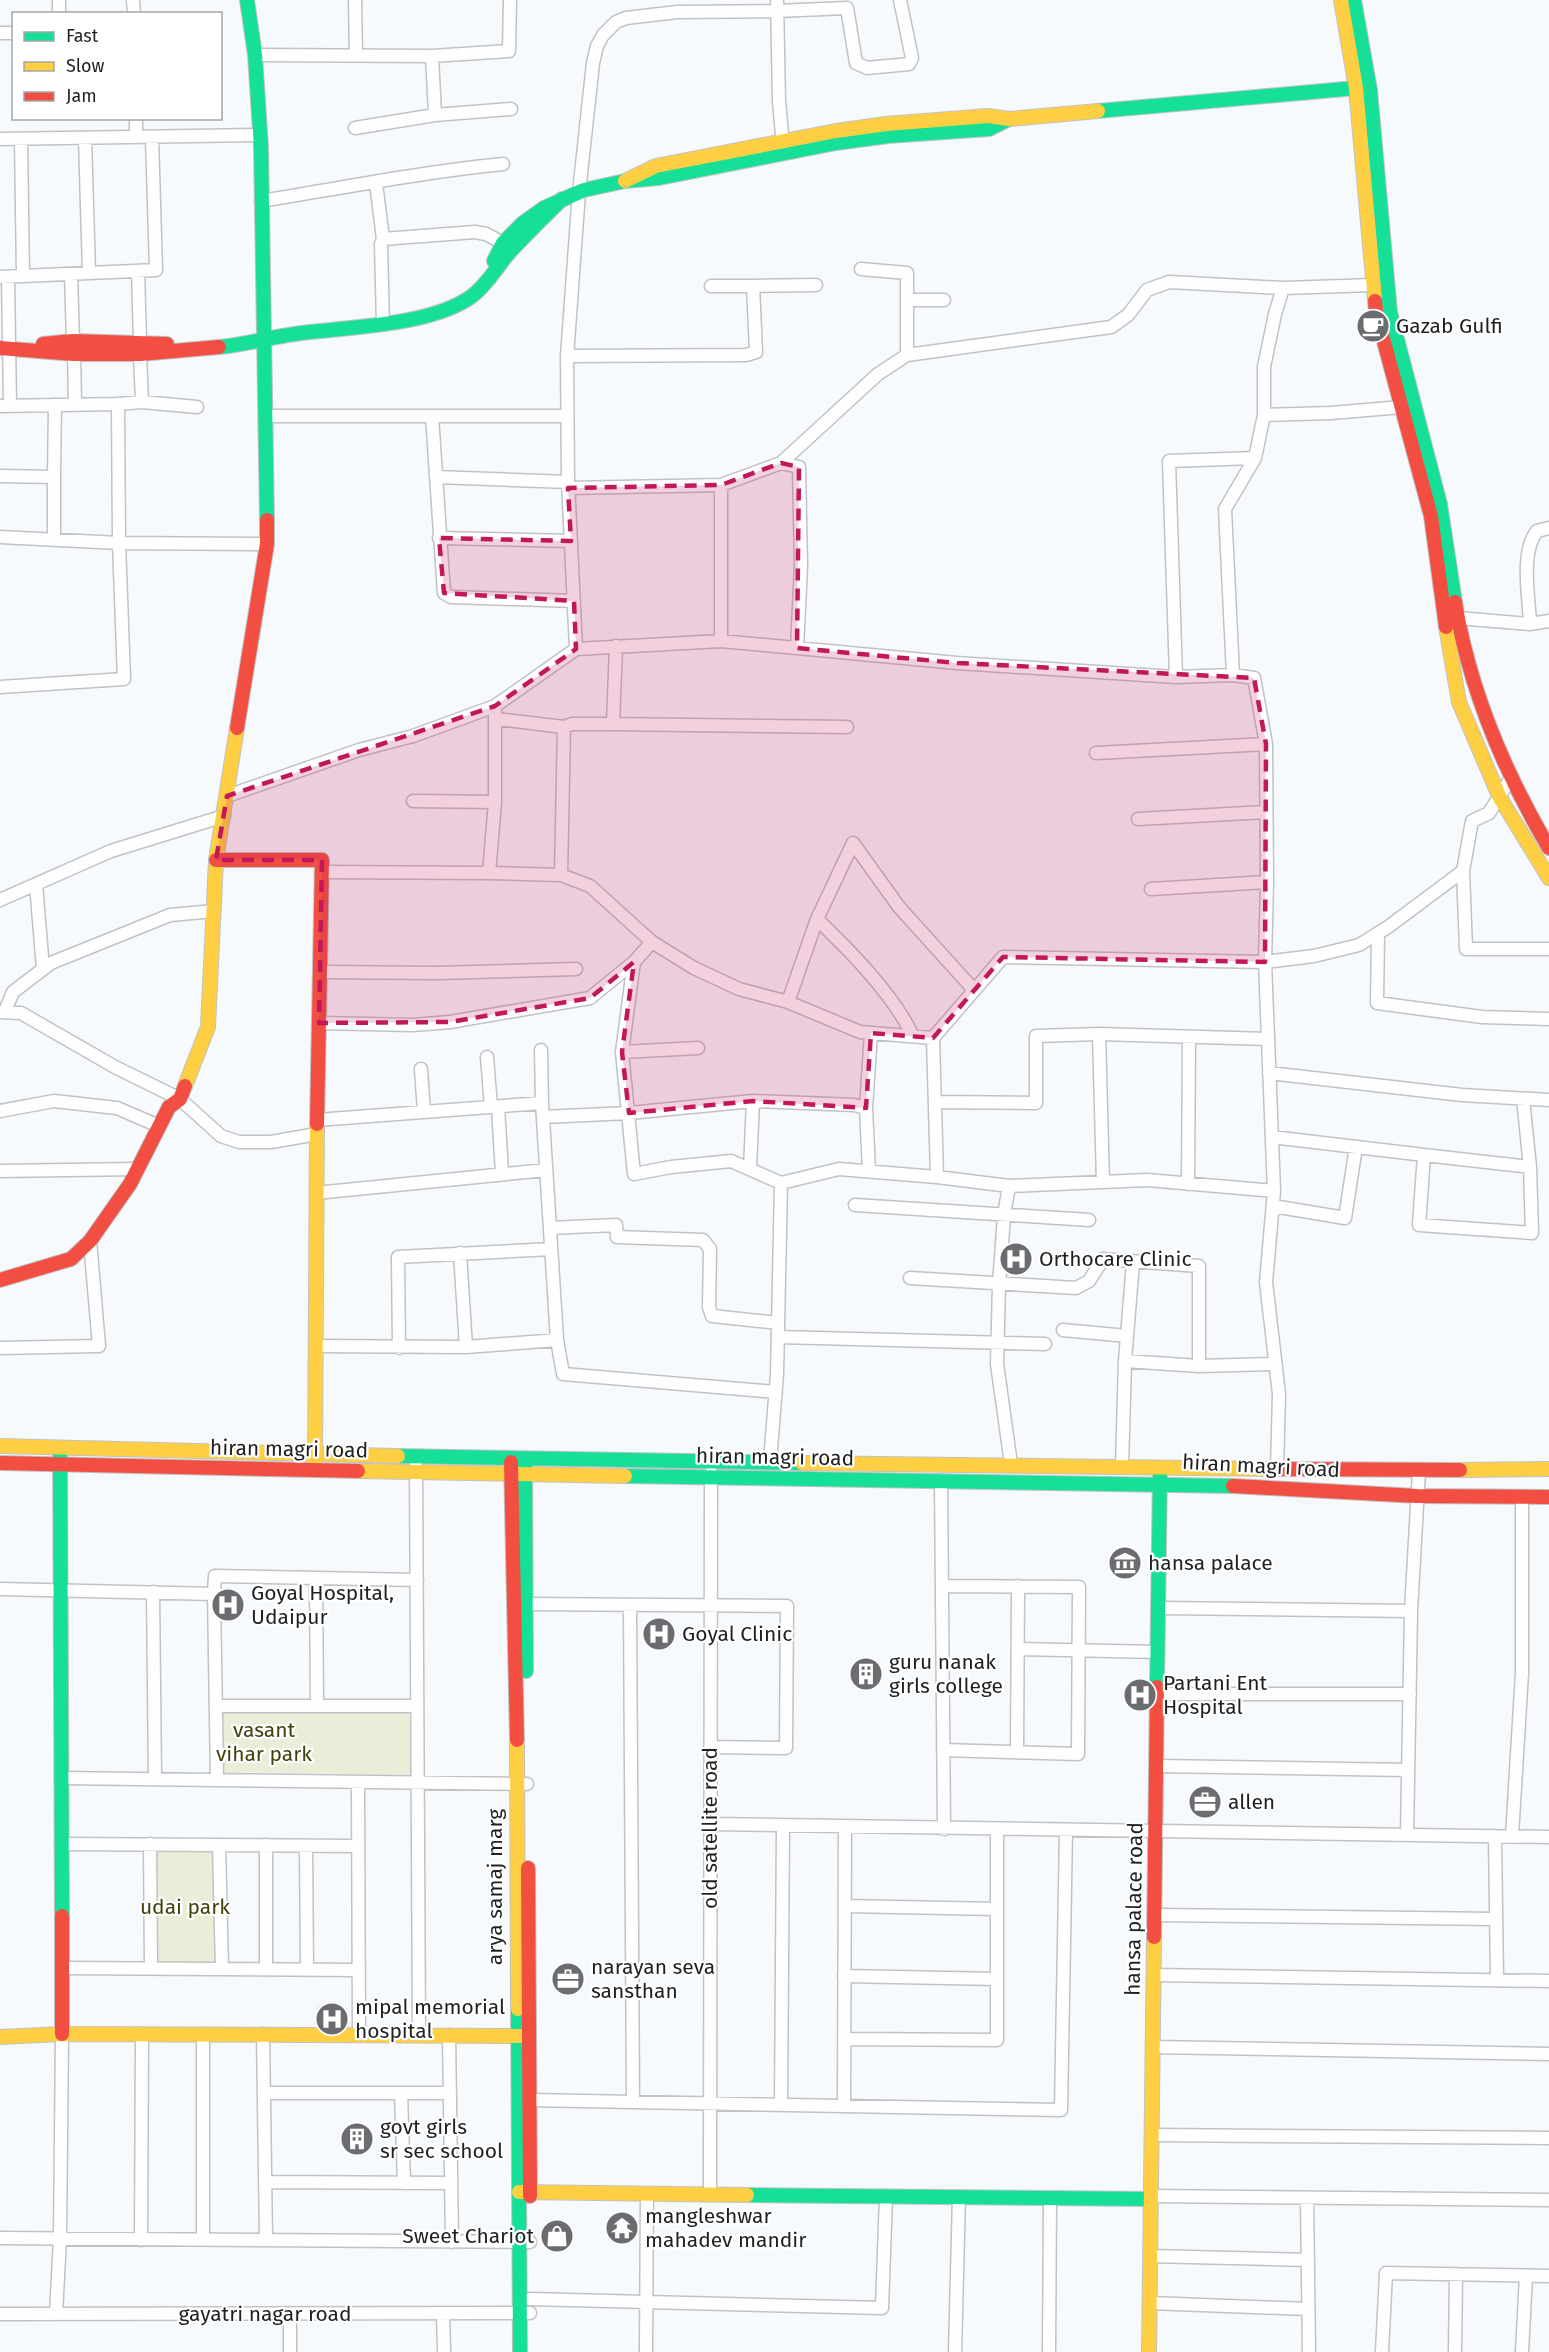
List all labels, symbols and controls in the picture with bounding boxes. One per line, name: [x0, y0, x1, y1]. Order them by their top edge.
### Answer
legend: [12, 12, 222, 120]
text: Fast: [66, 25, 99, 47]
text: Slow: [66, 55, 105, 77]
text: Jam: [66, 85, 97, 107]
cafe icon: Gazab Gulfi: [1355, 308, 1391, 344]
place label: Gazab Gulfi: [1396, 313, 1503, 339]
hospital icon: Orthocare Clinic: [998, 1241, 1034, 1277]
place label: Orthocare Clinic: [1039, 1246, 1191, 1272]
street label: hiran magri road: [210, 1435, 368, 1463]
street label: hiran magri road: [696, 1443, 854, 1471]
street label: hiran magri road: [1181, 1449, 1341, 1483]
museum icon: hansa palace: [1107, 1545, 1143, 1581]
place label: hansa palace: [1148, 1550, 1273, 1576]
place label: Goyal Hospital, Udaipur: [251, 1580, 394, 1630]
hospital icon: Goyal Hospital, Udaipur: [210, 1587, 246, 1623]
hospital icon: Goyal Clinic: [641, 1616, 677, 1652]
place label: Goyal Clinic: [682, 1621, 792, 1647]
place label: guru nanak girls college: [889, 1649, 1003, 1699]
building icon: guru nanak girls college: [848, 1656, 884, 1692]
place label: Partani Ent Hospital: [1163, 1670, 1268, 1720]
hospital icon: Partani Ent Hospital: [1122, 1677, 1158, 1713]
park label: vasant vihar park: [216, 1717, 312, 1767]
street label: old satellite road: [697, 1747, 723, 1909]
office icon: allen: [1187, 1784, 1223, 1820]
place label: allen: [1228, 1789, 1275, 1815]
street label: arya samaj marg: [482, 1809, 508, 1965]
street label: hansa palace road: [1119, 1822, 1149, 1996]
park label: udai park: [140, 1894, 230, 1920]
place label: narayan seva sansthan: [591, 1954, 715, 2004]
office icon: narayan seva sansthan: [550, 1961, 586, 1997]
place label: mipal memorial hospital: [355, 1994, 505, 2044]
hospital icon: mipal memorial hospital: [314, 2001, 350, 2037]
place label: govt girls sr sec school: [380, 2114, 503, 2164]
building icon: govt girls sr sec school: [339, 2121, 375, 2157]
place label: mangleshwar mahadev mandir: [645, 2203, 806, 2253]
temple icon: mangleshwar mahadev mandir: [604, 2210, 640, 2246]
shop icon: Sweet Chariot: [539, 2218, 575, 2254]
place label: Sweet Chariot: [402, 2223, 534, 2249]
street label: gayatri nagar road: [179, 2301, 351, 2327]

